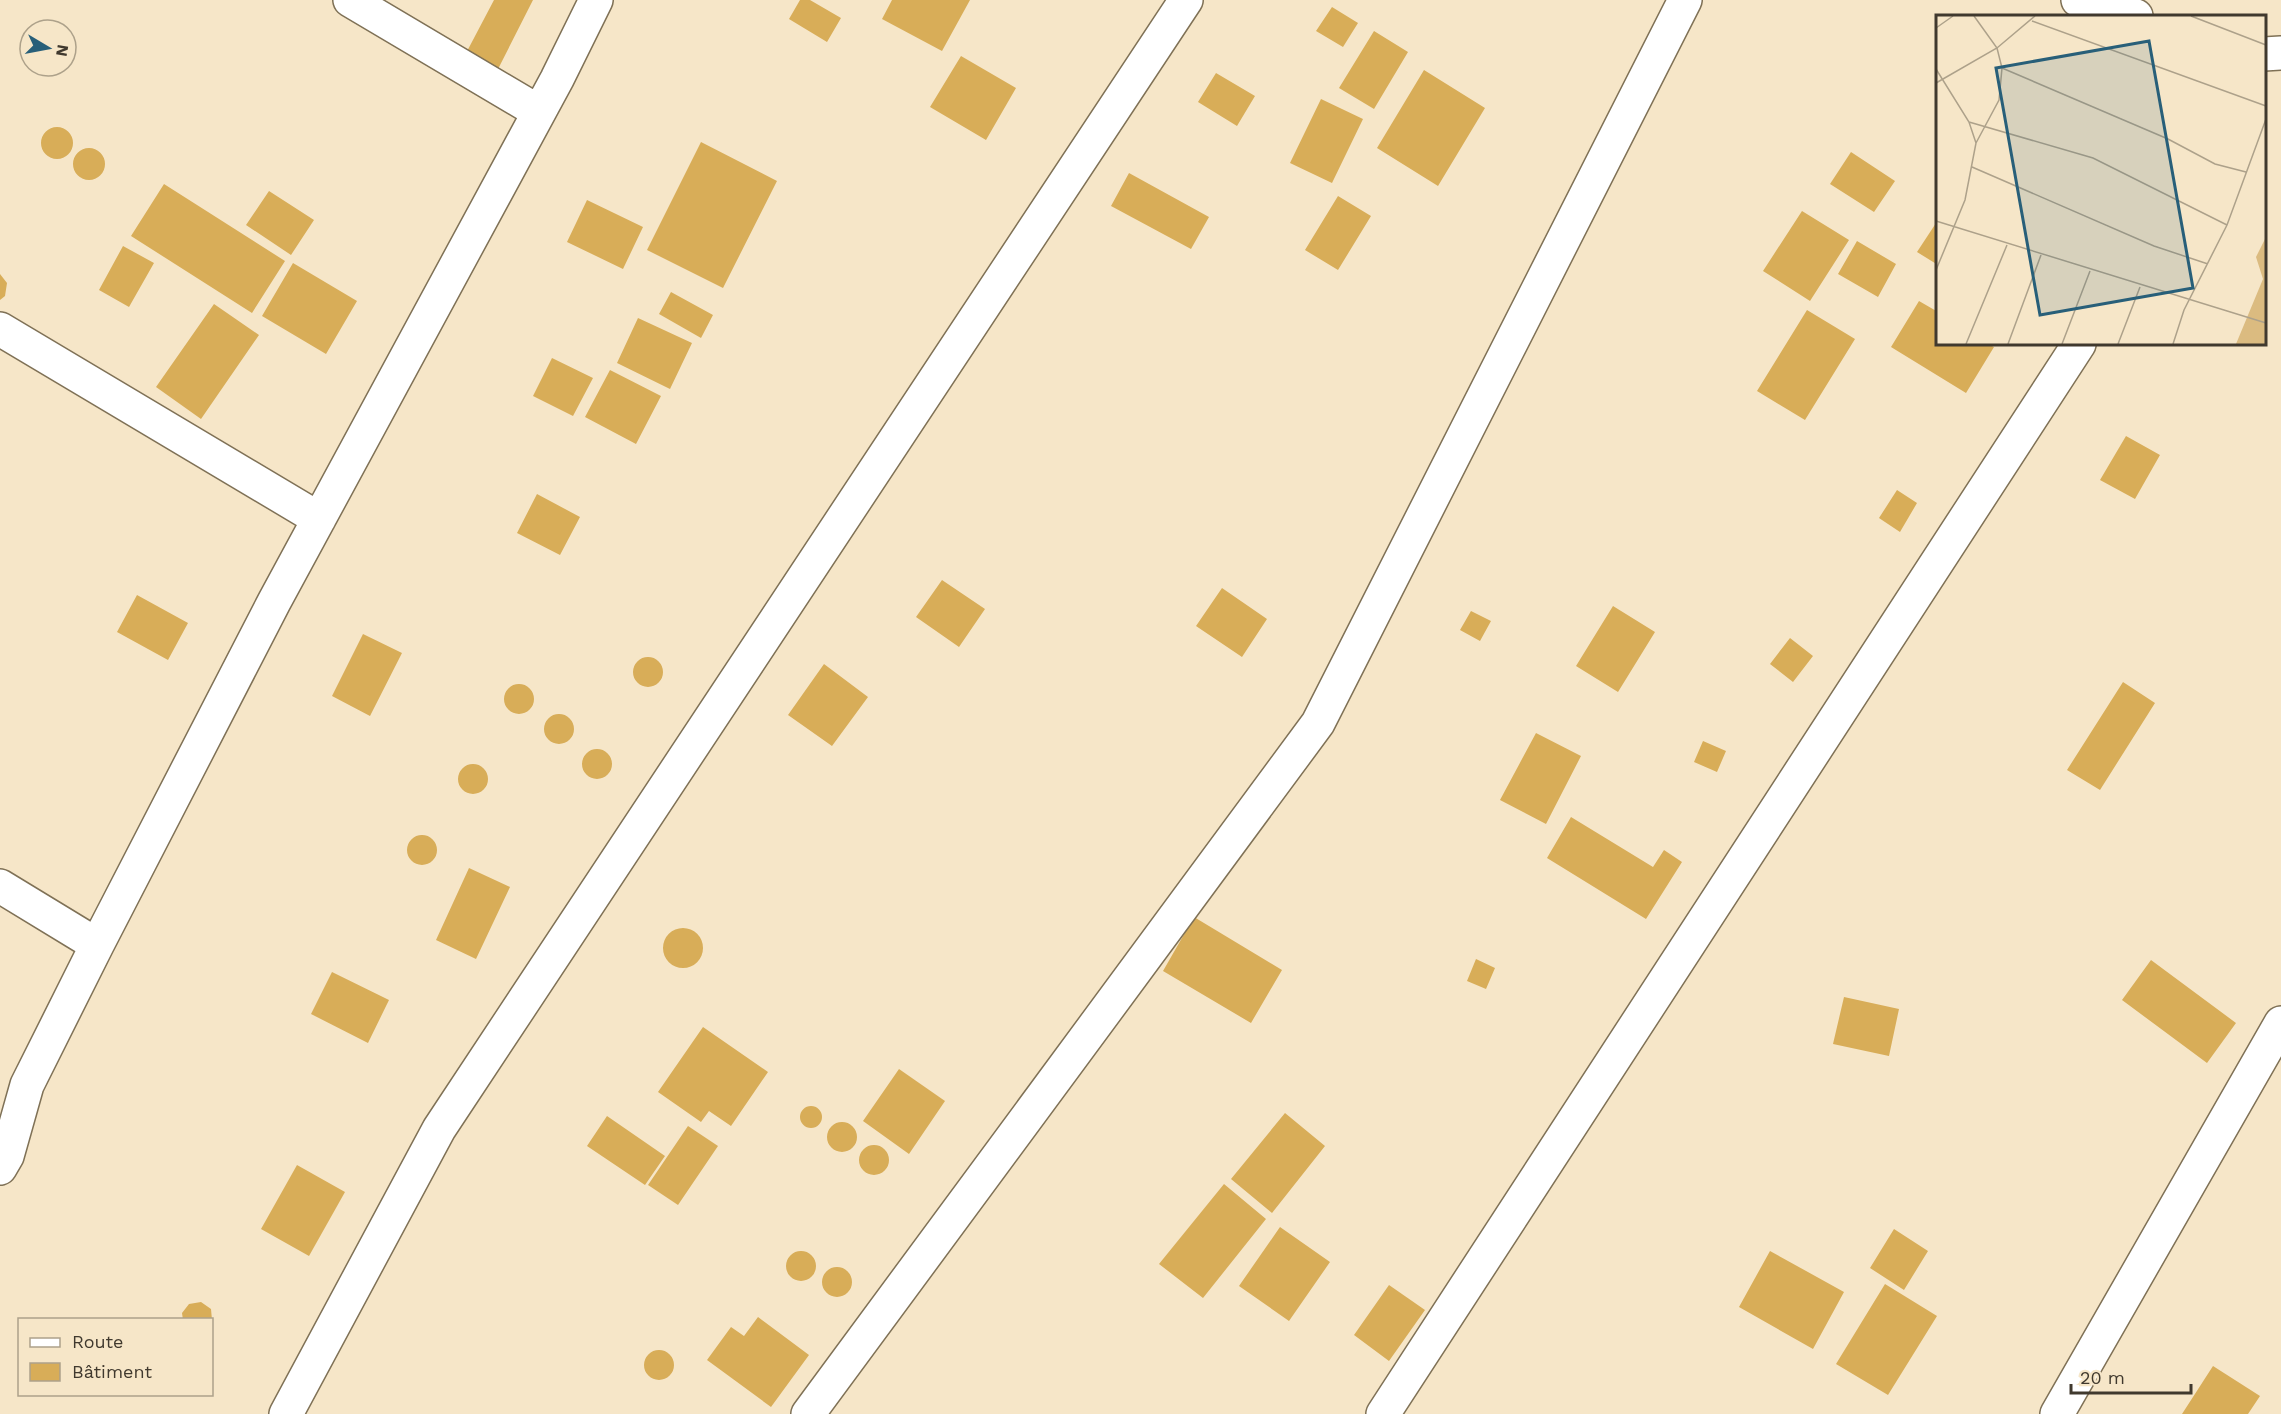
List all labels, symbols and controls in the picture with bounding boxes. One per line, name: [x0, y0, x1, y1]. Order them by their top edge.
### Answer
inset map: [1936, 15, 2266, 345]
north arrow: [18, 18, 78, 78]
text: N: [52, 43, 73, 58]
legend: [18, 1318, 213, 1396]
text: Route: [72, 1331, 124, 1352]
scale bar: [2071, 1357, 2191, 1395]
text: Bâtiment: [72, 1361, 152, 1382]
text: 20 m: [2080, 1367, 2125, 1388]

